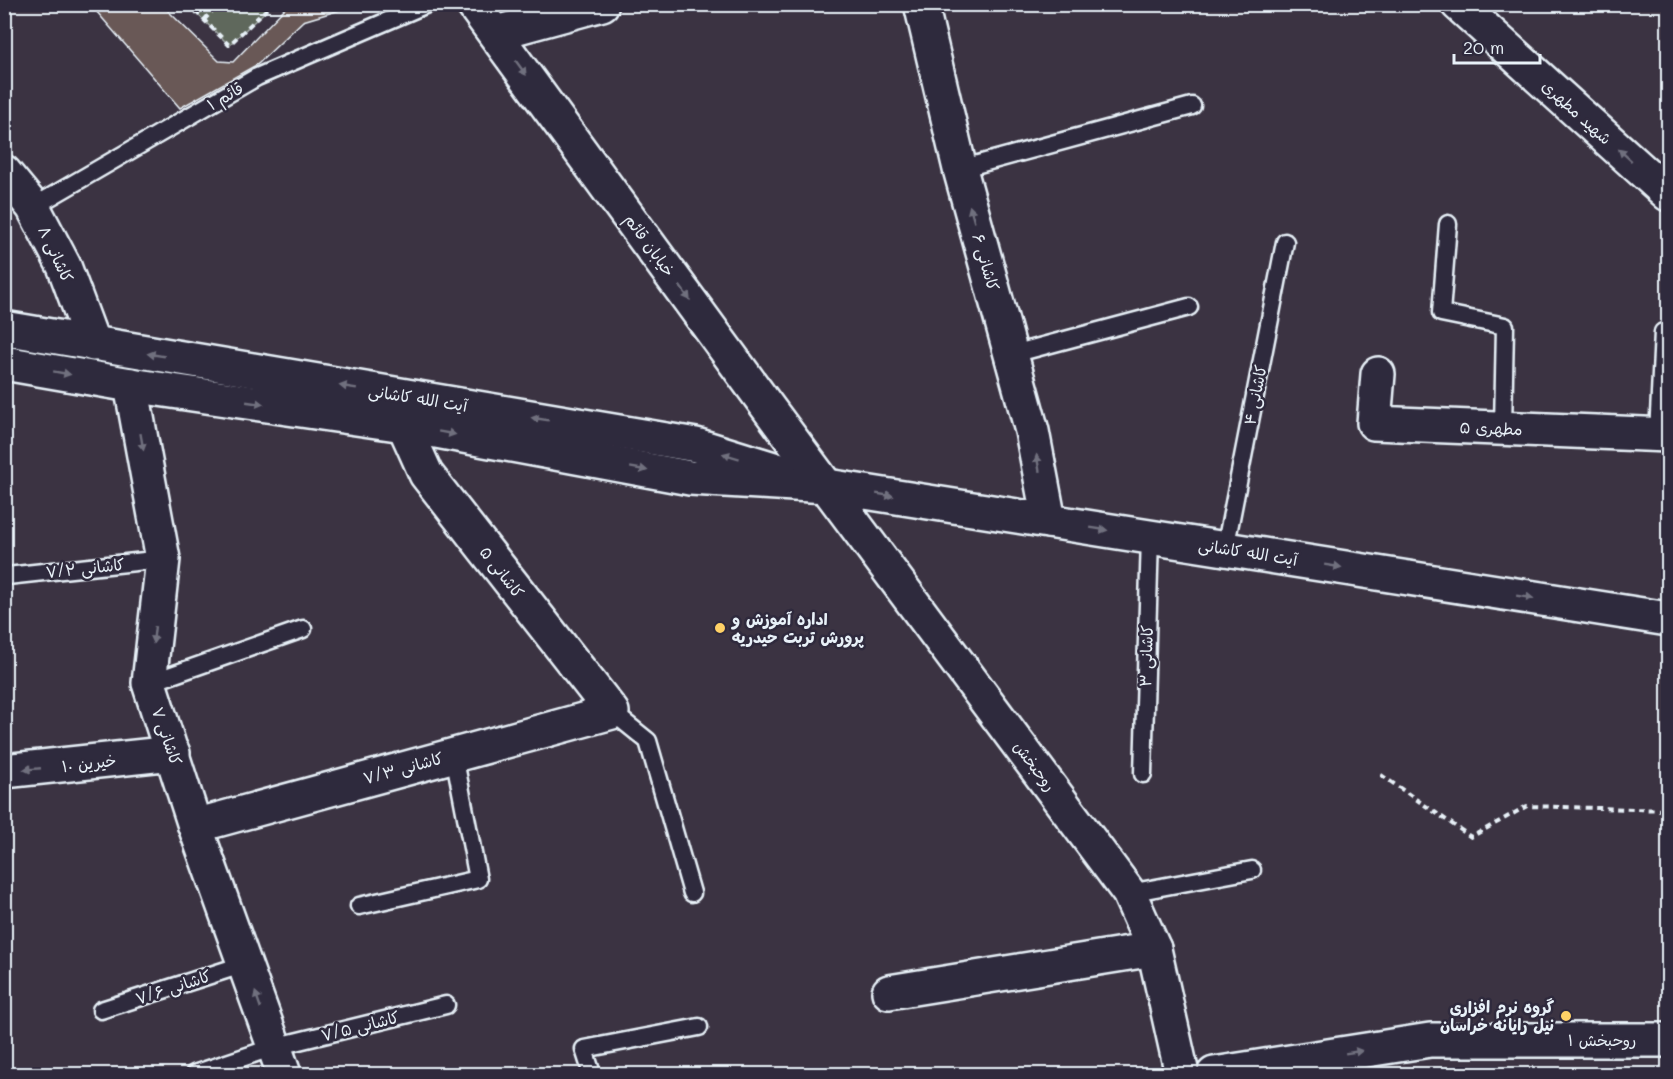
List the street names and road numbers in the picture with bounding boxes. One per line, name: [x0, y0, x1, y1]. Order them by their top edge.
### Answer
street label: شهید مطهری: [1538, 75, 1617, 148]
street label: قائم ۱: [203, 77, 248, 117]
street label: خیابان قائم: [618, 209, 680, 282]
street label: کاشانی ۸: [33, 222, 79, 286]
street label: کاشانی ۶: [967, 231, 1005, 293]
street label: کاشانی ۴: [1238, 363, 1272, 427]
street label: آیت الله کاشانی: [367, 379, 470, 417]
street label: مطهری ۵: [1459, 416, 1523, 439]
street label: آیت الله کاشانی: [1197, 533, 1300, 571]
street label: کاشانی ۵: [475, 542, 529, 602]
street label: کاشانی ۷/۲: [44, 553, 126, 583]
street label: کاشانی ۳: [1134, 625, 1158, 687]
street label: کاشانی ۷: [147, 704, 187, 768]
street label: روحبخش: [1010, 736, 1061, 795]
street label: کاشانی ۷/۳: [361, 747, 445, 789]
street label: خیرین ۱۰: [60, 749, 117, 776]
street label: کاشانی ۷/۶: [132, 964, 214, 1010]
street label: کاشانی ۷/۵: [319, 1006, 401, 1046]
street label: روحبخش ۱: [1568, 1029, 1636, 1050]

